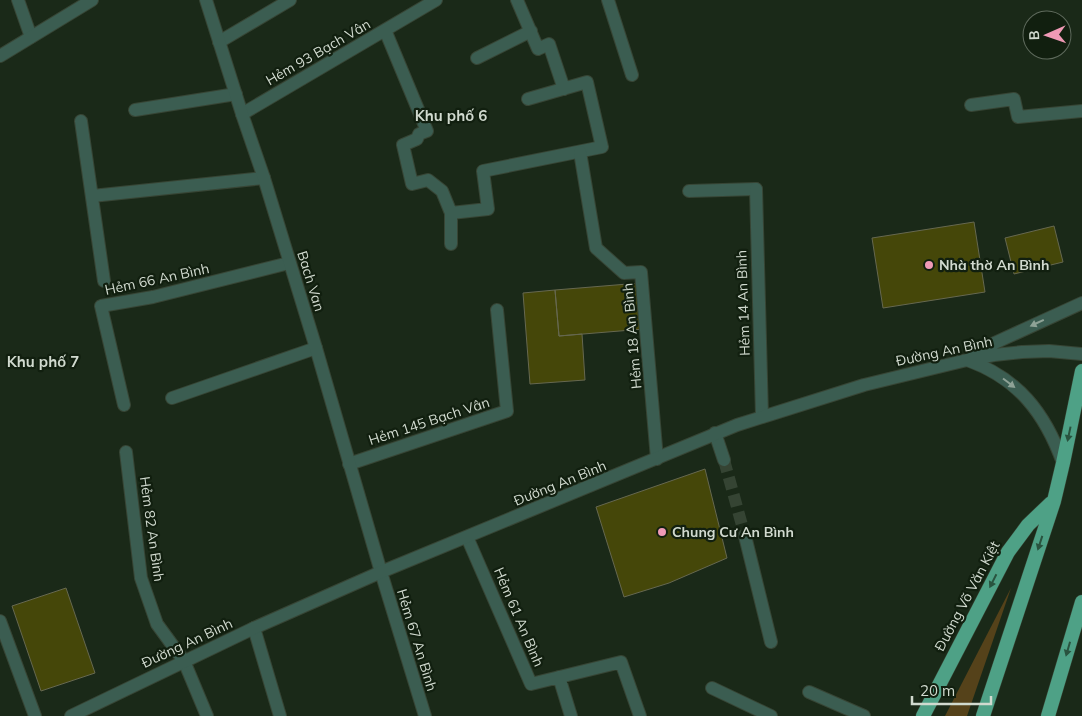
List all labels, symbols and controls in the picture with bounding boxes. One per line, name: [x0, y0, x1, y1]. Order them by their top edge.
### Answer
north arrow: [1022, 10, 1072, 60]
street label: Hẻm 93 Bạch Vân: [262, 15, 374, 89]
text: B: [1025, 30, 1043, 41]
district label: Khu phố 6: [415, 106, 487, 125]
street label: Bach Van: [293, 249, 329, 313]
street label: Hẻm 14 An Bình: [732, 250, 754, 356]
place label: Nhà thờ An Bình: [939, 256, 1049, 274]
street label: Hẻm 66 An Bình: [103, 259, 211, 299]
marker: Nhà thờ An Bình: [923, 259, 935, 271]
street label: Hẻm 18 An Bình: [618, 282, 646, 390]
one-way arrow: [1030, 319, 1045, 327]
street label: Đường An Bình: [894, 332, 994, 370]
district label: Khu phố 7: [7, 352, 79, 371]
one-way arrow: [1002, 378, 1016, 388]
street label: Hẻm 145 Bạch Vân: [366, 393, 492, 449]
one-way arrow: [1065, 427, 1073, 443]
street label: Đường An Bình: [511, 456, 609, 510]
street label: Hẻm 82 An Bình: [136, 475, 168, 583]
place label: Chung Cư An Bình: [672, 523, 794, 541]
marker: Chung Cư An Bình: [656, 526, 668, 538]
one-way arrow: [1035, 536, 1043, 551]
street label: Đường Võ Văn Kiệt: [930, 538, 1004, 654]
street label: Hẻm 61 An Bình: [490, 565, 548, 669]
one-way arrow: [989, 574, 997, 588]
street label: Hẻm 67 An Bình: [393, 587, 441, 693]
street label: Đường An Bình: [139, 614, 235, 672]
one-way arrow: [1064, 642, 1072, 657]
scale bar: [912, 674, 991, 706]
text: 20 m: [920, 681, 955, 700]

